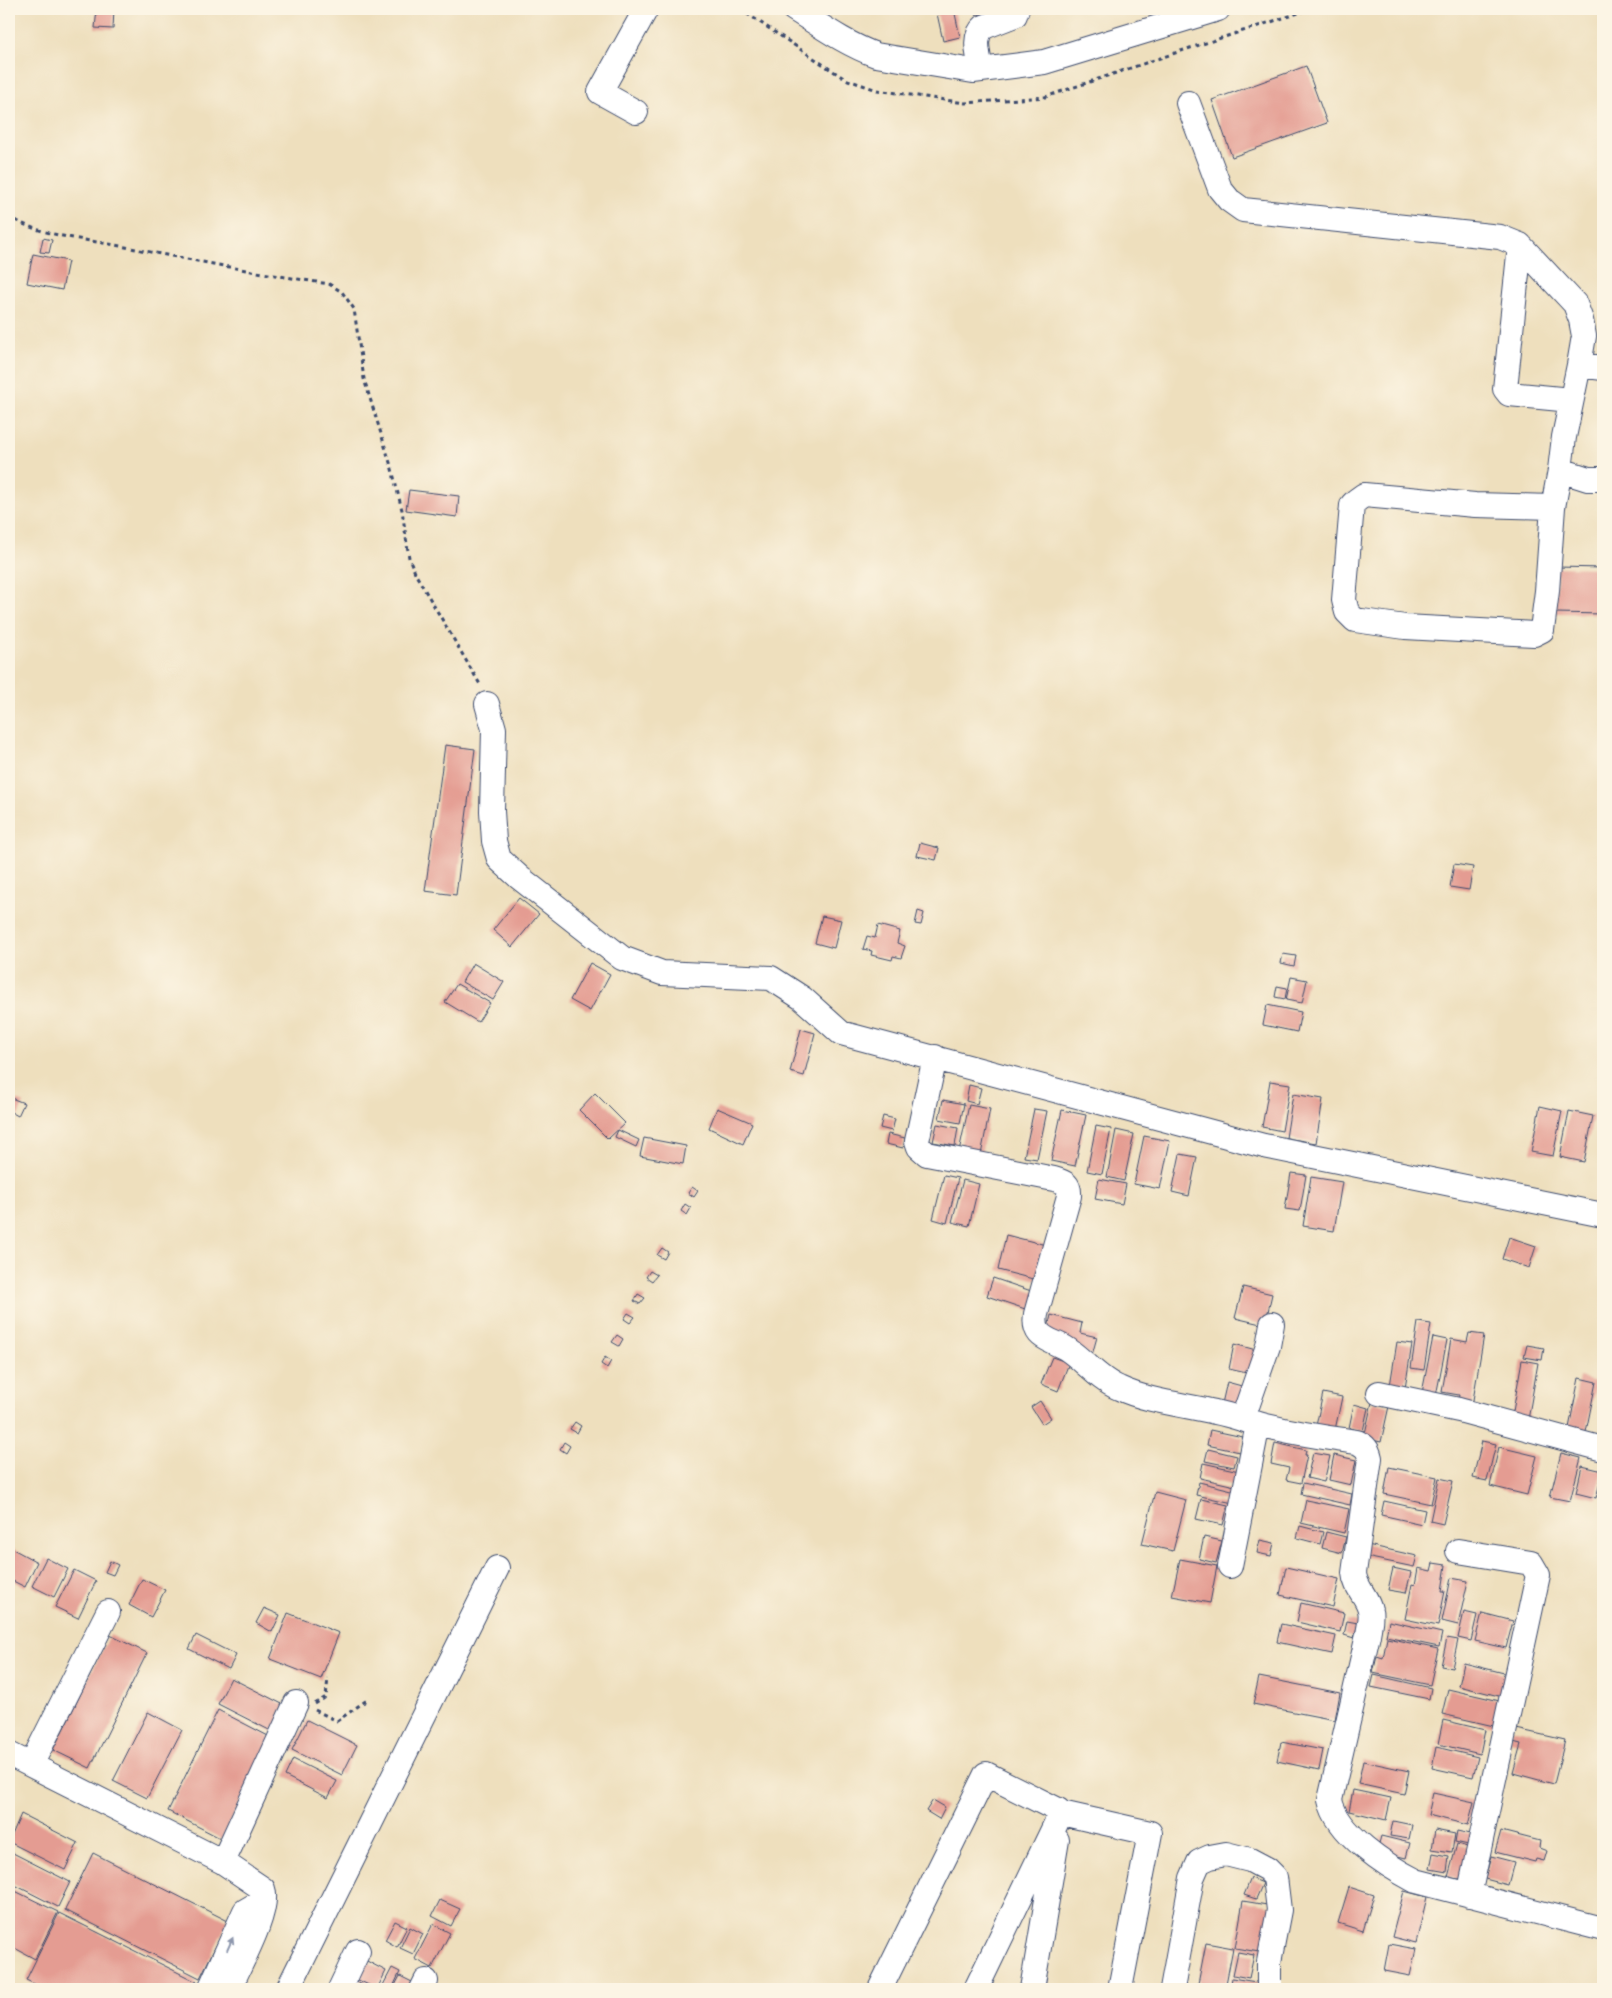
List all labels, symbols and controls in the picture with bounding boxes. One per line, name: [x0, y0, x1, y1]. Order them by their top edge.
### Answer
one-way arrow: [226, 1937, 234, 1951]

